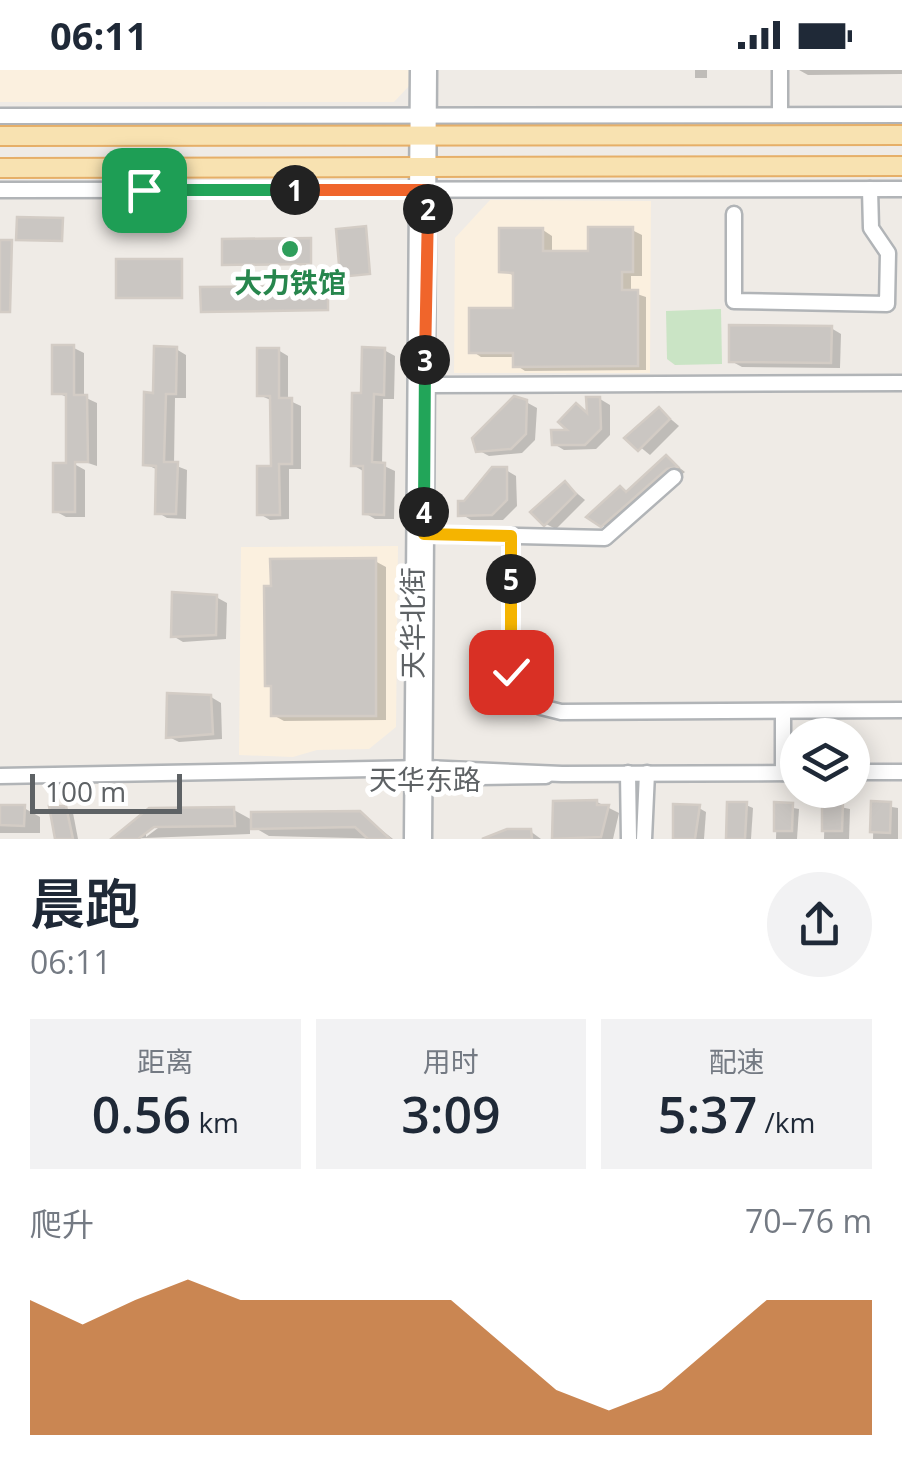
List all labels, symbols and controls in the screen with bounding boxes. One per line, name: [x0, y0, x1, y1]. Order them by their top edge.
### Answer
text: 06:11: [50, 9, 148, 61]
pin: [102, 148, 187, 233]
icon: arrive: [117, 163, 172, 218]
pin: 1: [270, 165, 320, 215]
text: 1: [287, 171, 303, 209]
pin: 2: [403, 184, 453, 234]
text: 2: [420, 190, 436, 228]
marker: 大力铁馆: [279, 238, 301, 260]
place label: 大力铁馆: [234, 263, 346, 301]
pin: 3: [400, 335, 450, 385]
text: 3: [417, 341, 433, 379]
pin: 4: [399, 487, 449, 537]
text: 4: [416, 493, 432, 531]
pin: 5: [486, 554, 536, 604]
text: 5: [503, 560, 519, 598]
street label: 天华北街: [393, 567, 431, 679]
pin: [469, 630, 554, 715]
icon: check: [484, 645, 539, 700]
map controls: [780, 718, 870, 808]
button: layers: [780, 718, 870, 808]
street label: 天华东路: [369, 760, 481, 798]
scale bar: [30, 769, 182, 814]
text: 100 m: [45, 772, 126, 810]
text: 晨跑: [30, 865, 140, 940]
button: share: [767, 872, 872, 977]
text: 06:11: [30, 940, 112, 983]
text: 距离: [137, 1042, 193, 1080]
text: 用时: [423, 1042, 479, 1080]
text: 配速: [709, 1042, 765, 1080]
text: 0.56: [92, 1080, 191, 1148]
text: 3:09: [401, 1080, 501, 1148]
text: 5:37: [658, 1080, 757, 1148]
text: km: [191, 1103, 239, 1141]
text: /km: [757, 1103, 815, 1141]
text: 70–76 m: [745, 1199, 872, 1242]
text: 爬升: [30, 1202, 94, 1245]

